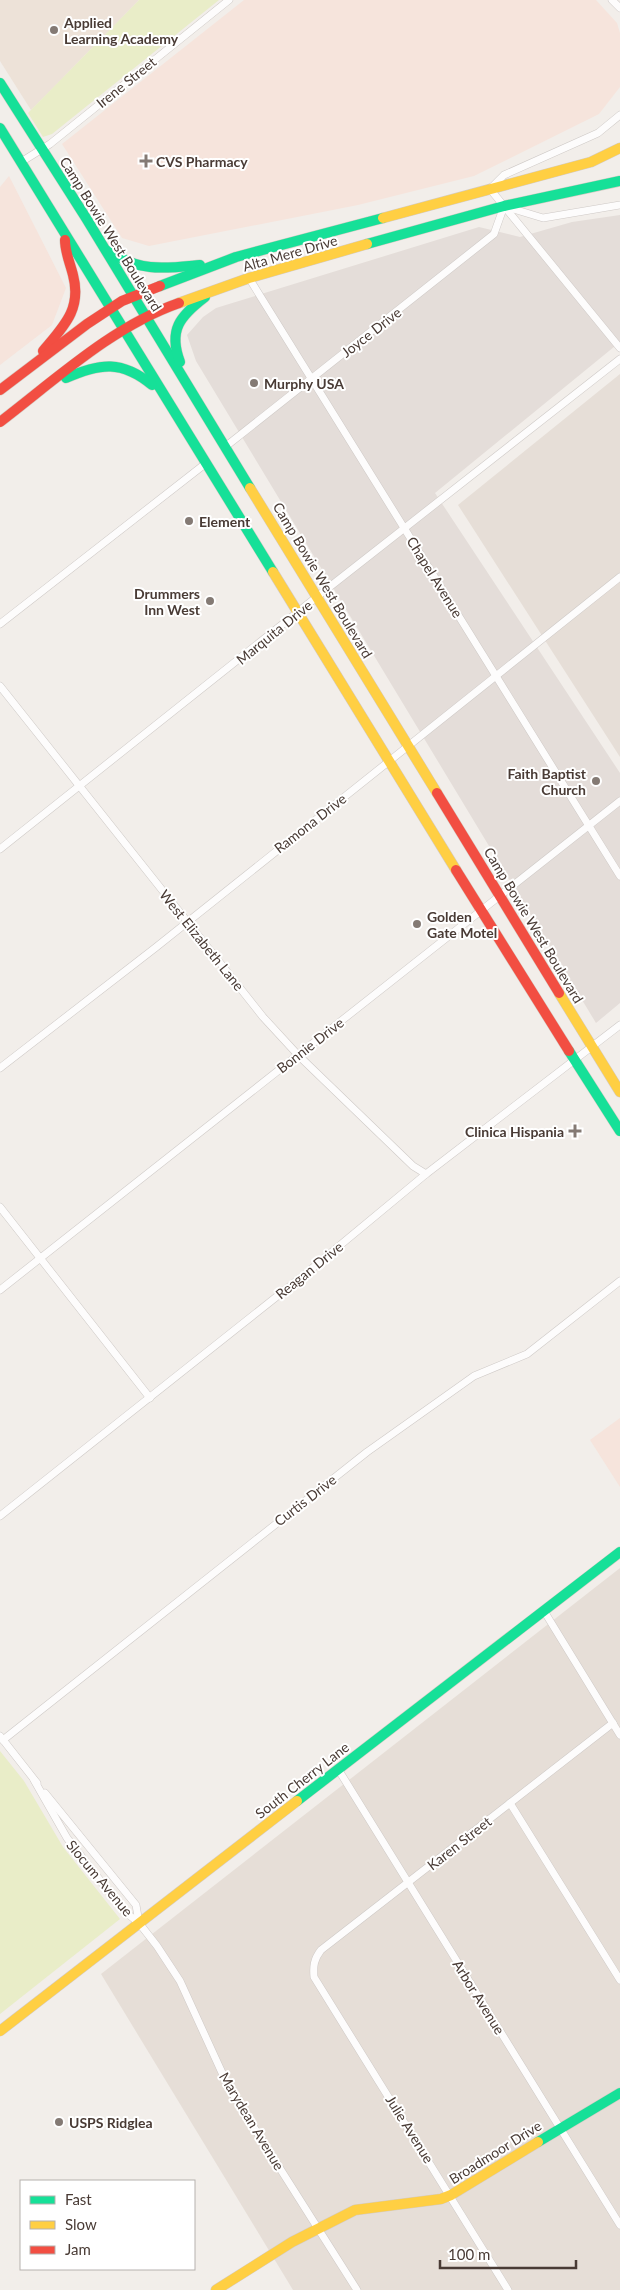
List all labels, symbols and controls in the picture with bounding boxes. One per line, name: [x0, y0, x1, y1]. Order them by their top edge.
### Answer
place label: Applied Learning Academy: [63, 14, 179, 47]
marker: Applied Learning Academy: [48, 24, 60, 36]
street label: Irene Street: [93, 53, 159, 111]
place label: CVS Pharmacy: [156, 153, 248, 170]
street label: Camp Bowie West Boulevard: [56, 154, 166, 314]
marker: CVS Pharmacy: [140, 155, 152, 167]
street label: Alta Mere Drive: [241, 231, 339, 275]
street label: Joyce Drive: [338, 303, 404, 361]
place label: Murphy USA: [264, 375, 344, 392]
marker: Murphy USA: [248, 377, 260, 389]
street label: Camp Bowie West Boulevard: [270, 499, 376, 661]
place label: Element: [199, 513, 251, 530]
marker: Element: [183, 515, 195, 527]
street label: Chapel Avenue: [403, 533, 467, 621]
place label: Drummers Inn West: [134, 585, 201, 618]
marker: Drummers Inn West: [204, 595, 216, 607]
street label: Marquita Drive: [233, 596, 315, 668]
place label: Faith Baptist Church: [507, 765, 587, 798]
marker: Faith Baptist Church: [590, 775, 602, 787]
street label: Ramona Drive: [271, 790, 349, 856]
street label: Camp Bowie West Boulevard: [481, 844, 587, 1006]
street label: West Elizabeth Lane: [156, 886, 248, 994]
place label: Golden Gate Motel: [427, 908, 497, 941]
marker: Golden Gate Motel: [411, 918, 423, 930]
street label: Bonnie Drive: [273, 1014, 347, 1076]
place label: Clinica Hispania: [465, 1123, 564, 1140]
marker: Clinica Hispania: [568, 1124, 582, 1138]
street label: Reagan Drive: [272, 1238, 346, 1302]
street label: Curtis Drive: [271, 1471, 339, 1529]
street label: South Cherry Lane: [252, 1738, 352, 1822]
street label: Karen Street: [424, 1813, 494, 1873]
street label: Slocum Avenue: [63, 1836, 137, 1920]
street label: Arbor Avenue: [449, 1957, 509, 2037]
street label: Marydean Avenue: [216, 2069, 288, 2173]
street label: Julie Avenue: [382, 2092, 438, 2166]
place label: USPS Ridglea: [69, 2114, 153, 2131]
marker: USPS Ridglea: [53, 2116, 65, 2128]
street label: Broadmoor Drive: [446, 2117, 544, 2187]
legend: [20, 2180, 195, 2270]
text: Fast: [65, 2190, 92, 2208]
text: Slow: [65, 2215, 97, 2233]
scale bar: [440, 2238, 576, 2270]
text: Jam: [65, 2240, 91, 2258]
text: 100 m: [448, 2245, 490, 2263]

